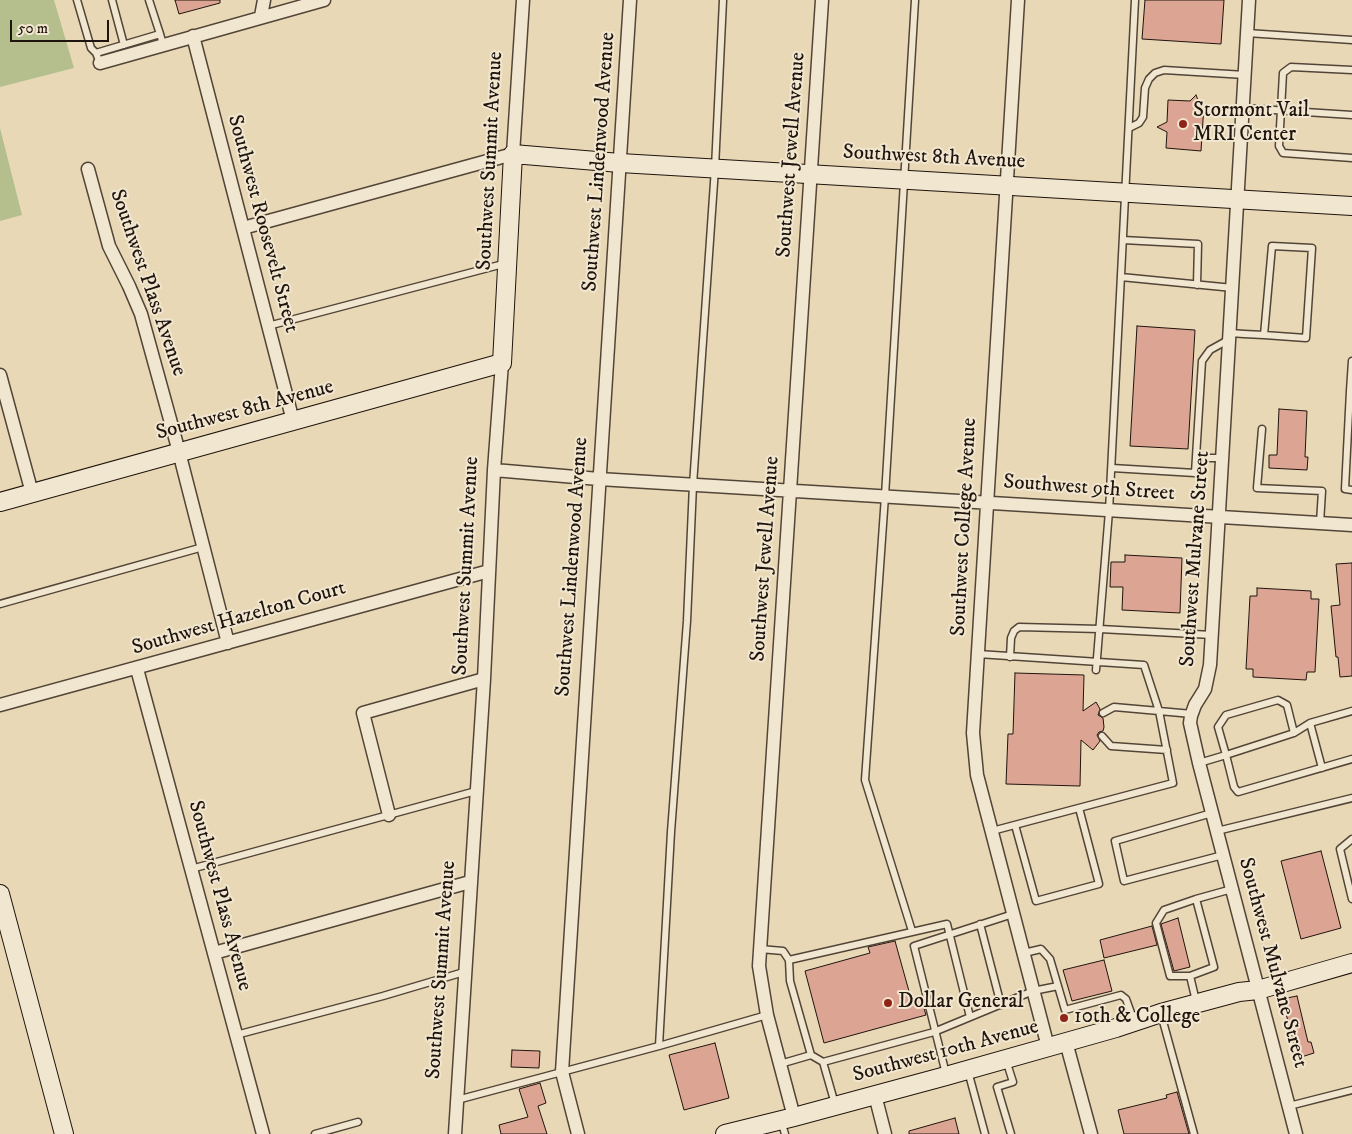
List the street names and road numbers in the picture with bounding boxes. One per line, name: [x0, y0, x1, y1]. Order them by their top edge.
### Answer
street label: Southwest Lindenwood Avenue: [578, 31, 622, 293]
street label: Southwest Summit Avenue: [473, 51, 509, 271]
street label: Southwest Jewell Avenue: [772, 51, 812, 259]
street label: Southwest Roosevelt Street: [221, 112, 303, 336]
street label: Southwest 8th Avenue: [842, 141, 1026, 175]
street label: Southwest Plass Avenue: [103, 186, 191, 380]
street label: Southwest 8th Avenue: [154, 375, 336, 447]
street label: Southwest College Avenue: [947, 417, 983, 637]
street label: Southwest Lindenwood Avenue: [551, 436, 595, 698]
street label: Southwest Mulvane Street: [1176, 450, 1216, 668]
street label: Southwest Jewell Avenue: [746, 455, 786, 663]
street label: Southwest Summit Avenue: [449, 456, 485, 676]
street label: Southwest 9th Street: [1002, 470, 1176, 508]
street label: Southwest Hazelton Court: [129, 576, 349, 662]
street label: Southwest Plass Avenue: [182, 798, 256, 994]
street label: Southwest Mulvane Street: [1232, 855, 1312, 1071]
street label: Southwest Summit Avenue: [422, 860, 462, 1080]
street label: Southwest 10th Avenue: [850, 1015, 1042, 1089]

